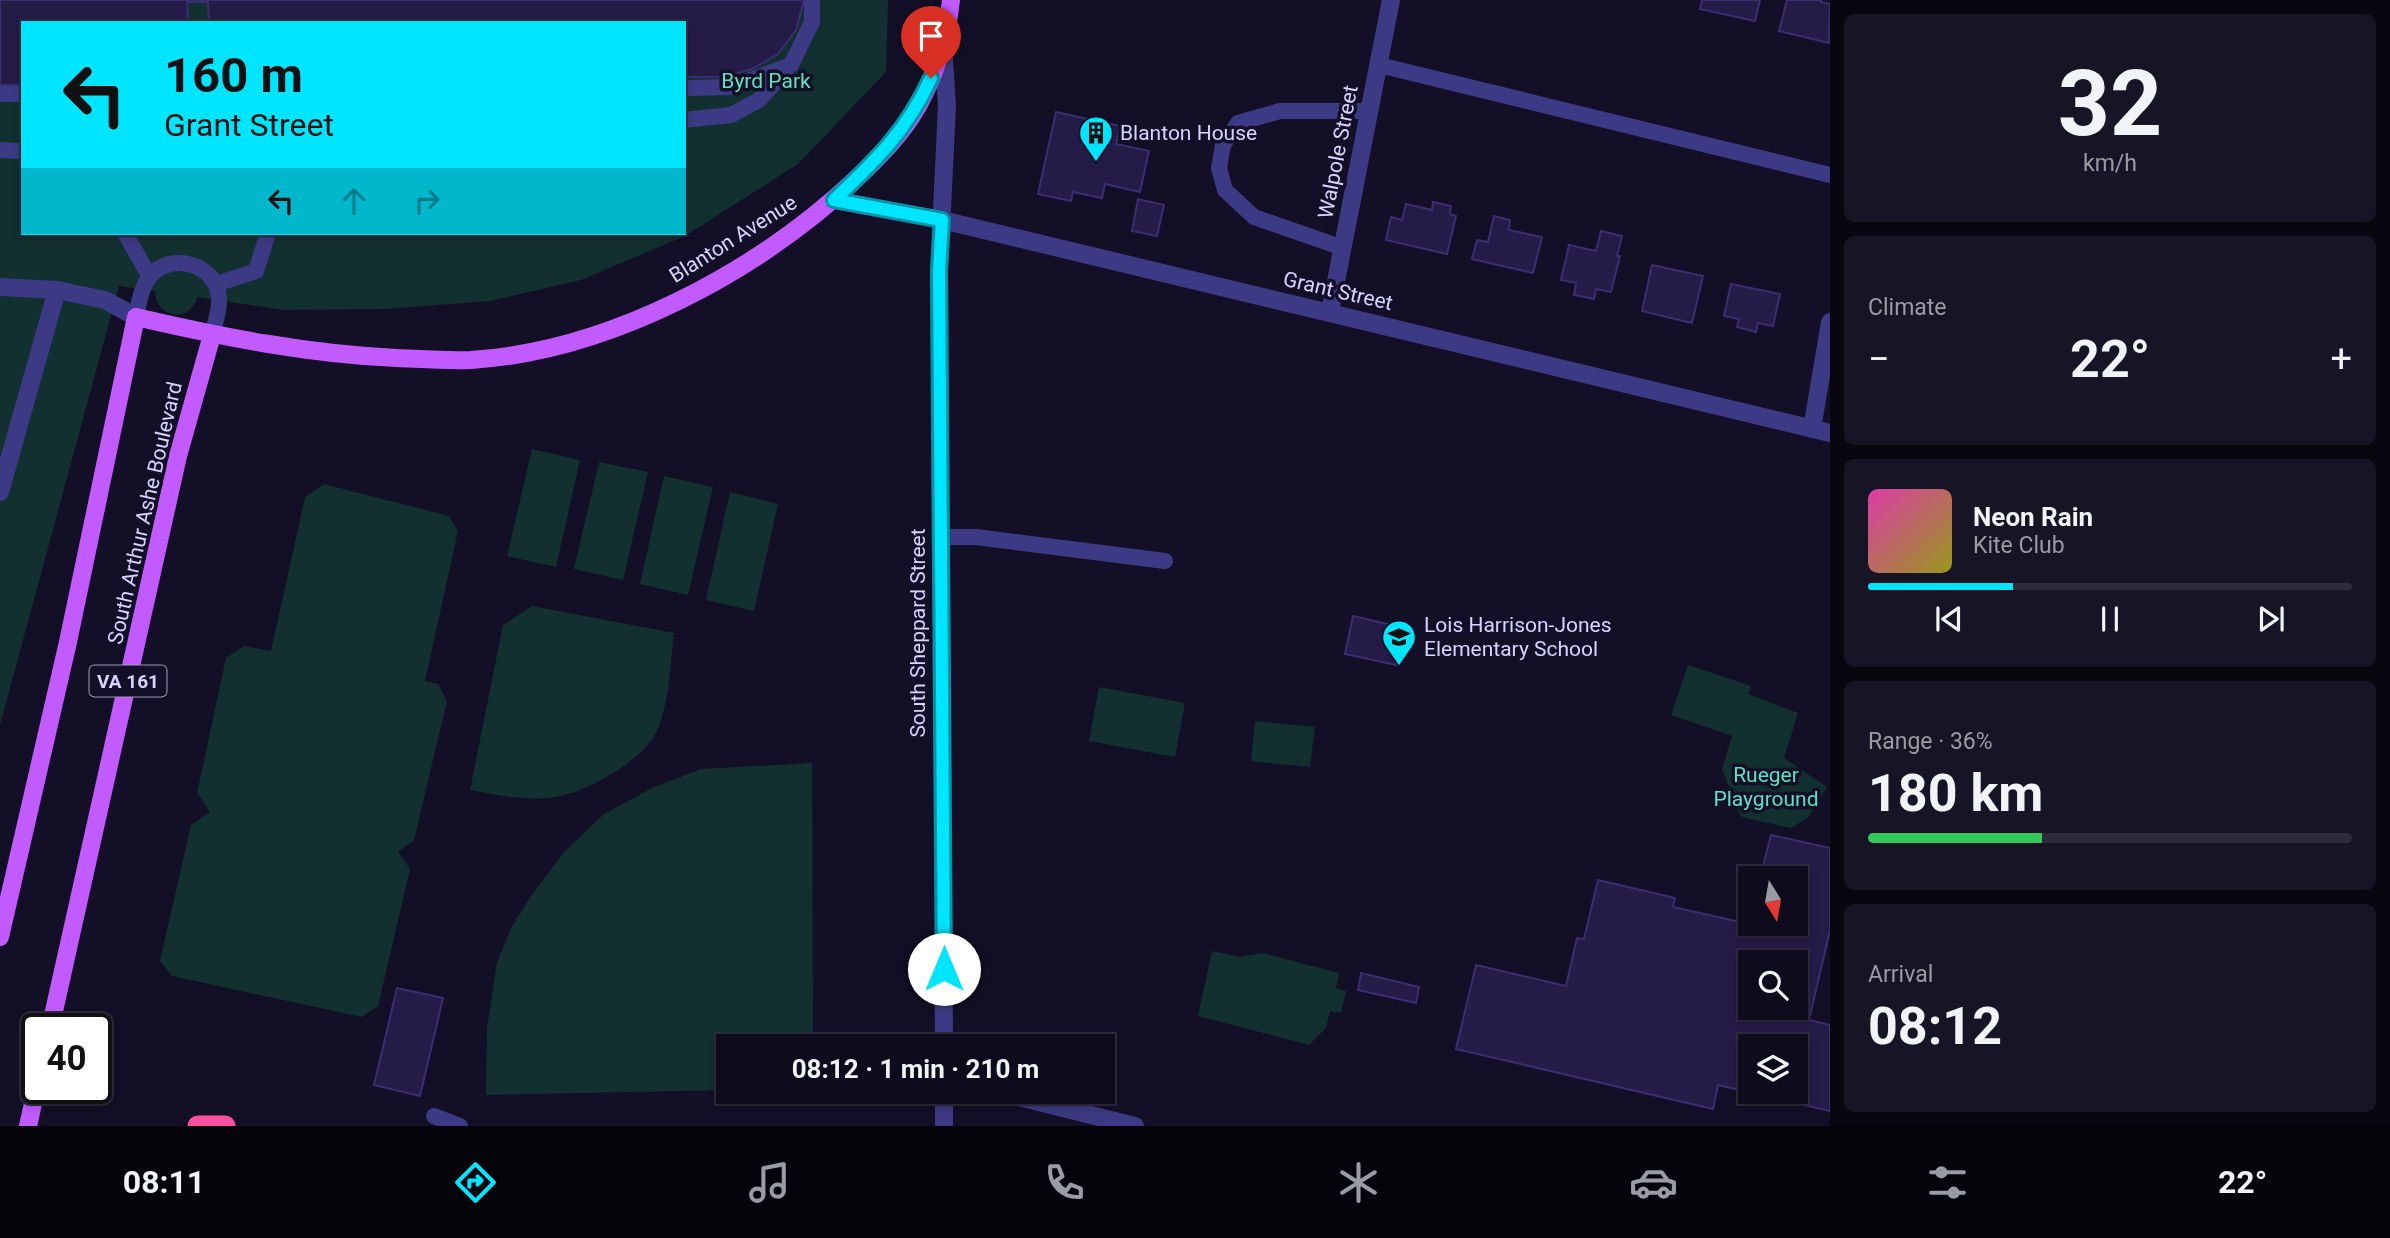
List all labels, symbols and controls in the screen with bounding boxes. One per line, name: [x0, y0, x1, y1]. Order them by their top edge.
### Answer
pin: [901, 6, 961, 78]
icon: arrive: [912, 17, 950, 55]
text: 160 m: [164, 47, 303, 104]
icon: left: [49, 49, 140, 140]
text: 32: [2058, 51, 2162, 157]
park label: Byrd Park: [721, 69, 811, 93]
street label: Walpole Street: [1313, 83, 1363, 221]
text: Grant Street: [164, 106, 334, 144]
building icon: Blanton House: [1077, 114, 1115, 163]
place label: Blanton House: [1120, 121, 1257, 145]
text: km/h: [2083, 150, 2137, 177]
icon: left: [262, 182, 300, 220]
icon: ahead: [335, 182, 373, 220]
icon: right: [408, 182, 446, 220]
street label: Blanton Avenue: [665, 190, 801, 288]
street label: Grant Street: [1281, 267, 1395, 315]
text: Climate: [1868, 294, 1947, 321]
text: 22°: [2070, 329, 2150, 390]
text: −: [1868, 337, 1890, 381]
text: +: [2330, 337, 2352, 381]
street label: South Arthur Ashe Boulevard: [103, 379, 187, 647]
text: Neon Rain: [1973, 502, 2093, 532]
street label: South Sheppard Street: [906, 528, 930, 738]
text: Kite Club: [1973, 532, 2065, 559]
icon: previous: [1930, 600, 1968, 638]
icon: pause: [2091, 600, 2129, 638]
icon: next: [2252, 600, 2290, 638]
place label: Lois Harrison-Jones Elementary School: [1424, 613, 1612, 661]
school or university icon: Lois Harrison-Jones Elementary School: [1380, 618, 1418, 667]
road number: VA 161: [90, 666, 166, 696]
text: Range · 36%: [1868, 728, 1993, 755]
park label: Rueger Playground: [1713, 763, 1819, 811]
text: 180 km: [1868, 763, 2043, 824]
north arrow: [1738, 866, 1808, 936]
map controls: [1738, 866, 1808, 1104]
position arrow: [907, 932, 981, 1006]
button: search: [1738, 950, 1808, 1020]
text: Arrival: [1868, 961, 1933, 988]
text: 08:12: [1868, 996, 2002, 1057]
speed limit sign: 40: [21, 1013, 112, 1104]
button: layers: [1738, 1034, 1808, 1104]
text: 08:12 · 1 min · 210 m: [792, 1054, 1039, 1084]
icon: directions: [451, 1158, 500, 1207]
icon: music: [745, 1158, 794, 1207]
icon: phone: [1040, 1158, 1089, 1207]
icon: climate: [1334, 1158, 1383, 1207]
icon: car: [1629, 1158, 1678, 1207]
icon: filters: [1923, 1158, 1972, 1207]
text: 08:11: [123, 1163, 205, 1201]
text: 22°: [2218, 1163, 2267, 1201]

